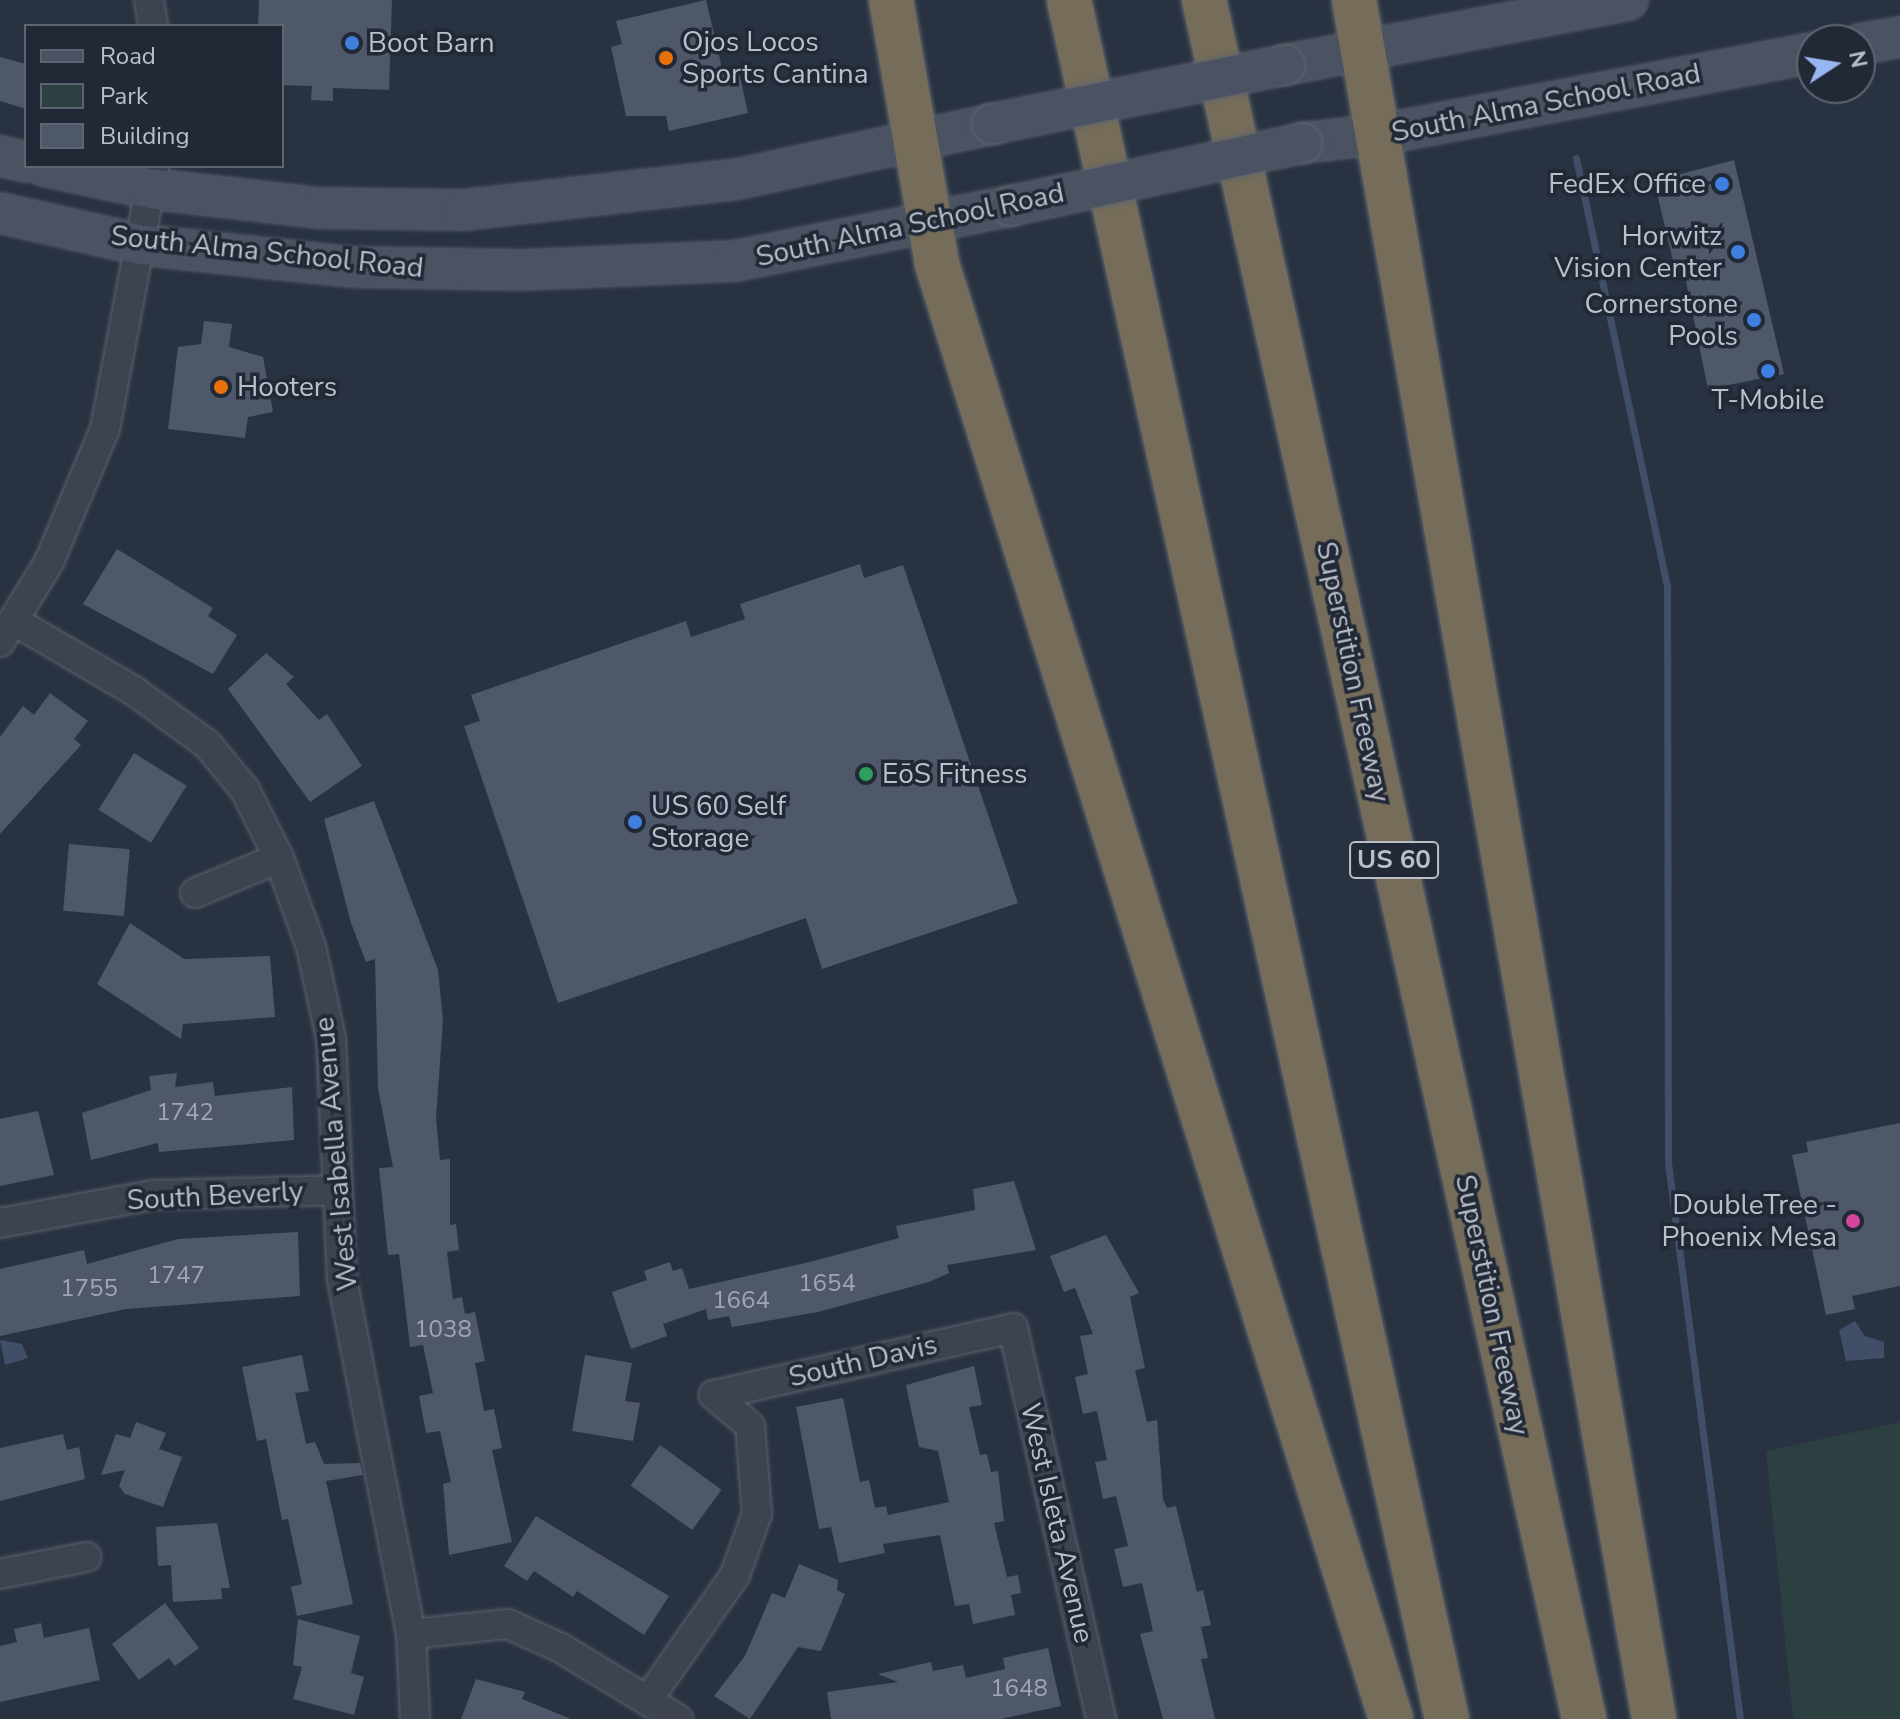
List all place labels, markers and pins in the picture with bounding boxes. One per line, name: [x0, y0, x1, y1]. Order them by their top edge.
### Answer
place label: Ojos Locos Sports Cantina: [682, 25, 869, 91]
place label: Boot Barn: [368, 26, 495, 60]
marker: Boot Barn: [343, 34, 361, 52]
marker: Ojos Locos Sports Cantina: [657, 49, 675, 67]
place label: FedEx Office: [1548, 167, 1706, 201]
marker: FedEx Office: [1713, 175, 1731, 193]
place label: Horwitz Vision Center: [1554, 219, 1722, 285]
marker: Horwitz Vision Center: [1729, 243, 1747, 261]
place label: Cornerstone Pools: [1585, 287, 1738, 353]
marker: Cornerstone Pools: [1745, 311, 1763, 329]
marker: T-Mobile: [1759, 362, 1777, 380]
place label: Hooters: [237, 370, 337, 404]
marker: Hooters: [212, 378, 230, 396]
place label: T-Mobile: [1712, 383, 1824, 417]
place label: EōS Fitness: [882, 757, 1028, 791]
marker: EōS Fitness: [857, 765, 875, 783]
place label: US 60 Self Storage: [651, 789, 786, 855]
marker: US 60 Self Storage: [626, 813, 644, 831]
place label: DoubleTree - Phoenix Mesa: [1661, 1188, 1837, 1254]
marker: DoubleTree - Phoenix Mesa: [1844, 1212, 1862, 1230]

